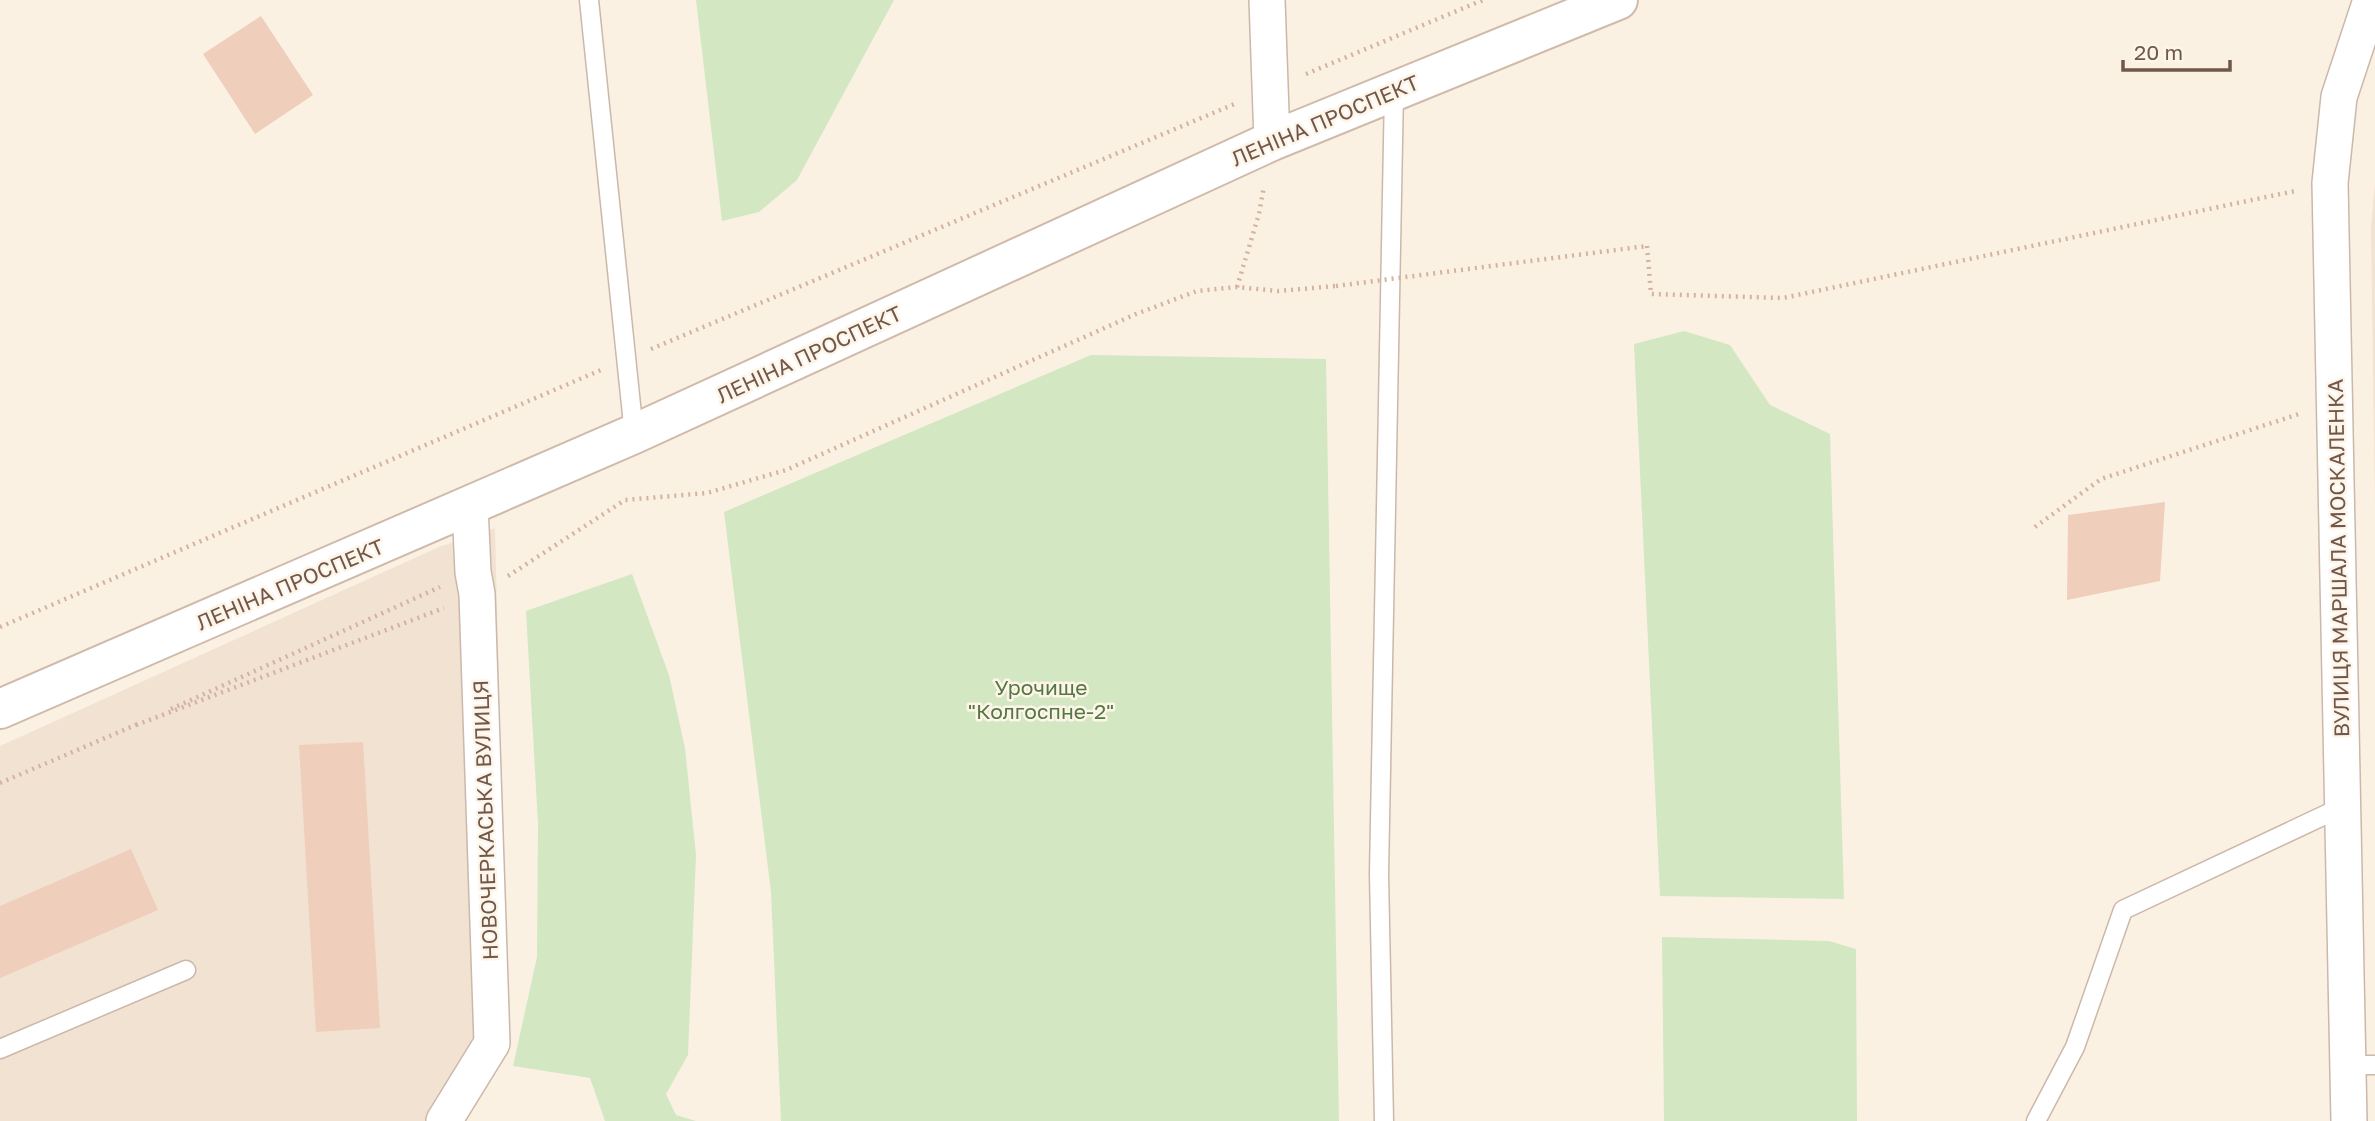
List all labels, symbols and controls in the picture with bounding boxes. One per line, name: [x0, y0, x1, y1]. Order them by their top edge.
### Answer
scale bar: [2123, 28, 2230, 72]
text: 20 m: [2134, 39, 2183, 65]
street label: ЛЕНІНА ПРОСПЕКТ: [1227, 69, 1423, 171]
street label: ЛЕНІНА ПРОСПЕКТ: [712, 300, 906, 408]
street label: ВУЛИЦЯ МАРШАЛА МОСКАЛЕНКА: [2322, 379, 2354, 737]
street label: ЛЕНІНА ПРОСПЕКТ: [192, 533, 388, 635]
park label: Урочище "Колгоспне-2": [968, 674, 1114, 724]
street label: НОВОЧЕРКАСЬКА ВУЛИЦЯ: [467, 679, 503, 961]

